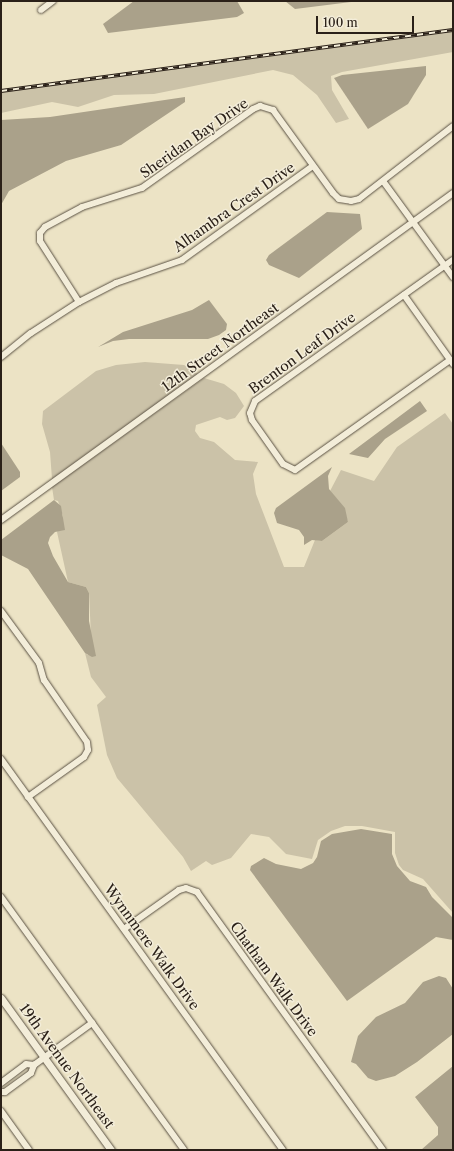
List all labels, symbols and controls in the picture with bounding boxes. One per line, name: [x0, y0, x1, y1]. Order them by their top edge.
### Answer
scale bar: [318, 8, 416, 34]
text: 100 m: [323, 15, 358, 30]
street label: Sheridan Bay Drive: [137, 94, 251, 182]
street label: Alhambra Crest Drive: [170, 159, 298, 255]
street label: 12th Street Northeast: [158, 299, 282, 395]
street label: Brenton Leaf Drive: [245, 309, 359, 397]
street label: Wynnmere Walk Drive: [101, 881, 203, 1013]
street label: Chatham Walk Drive: [226, 918, 322, 1040]
street label: 19th Avenue Northeast: [16, 1000, 118, 1132]

